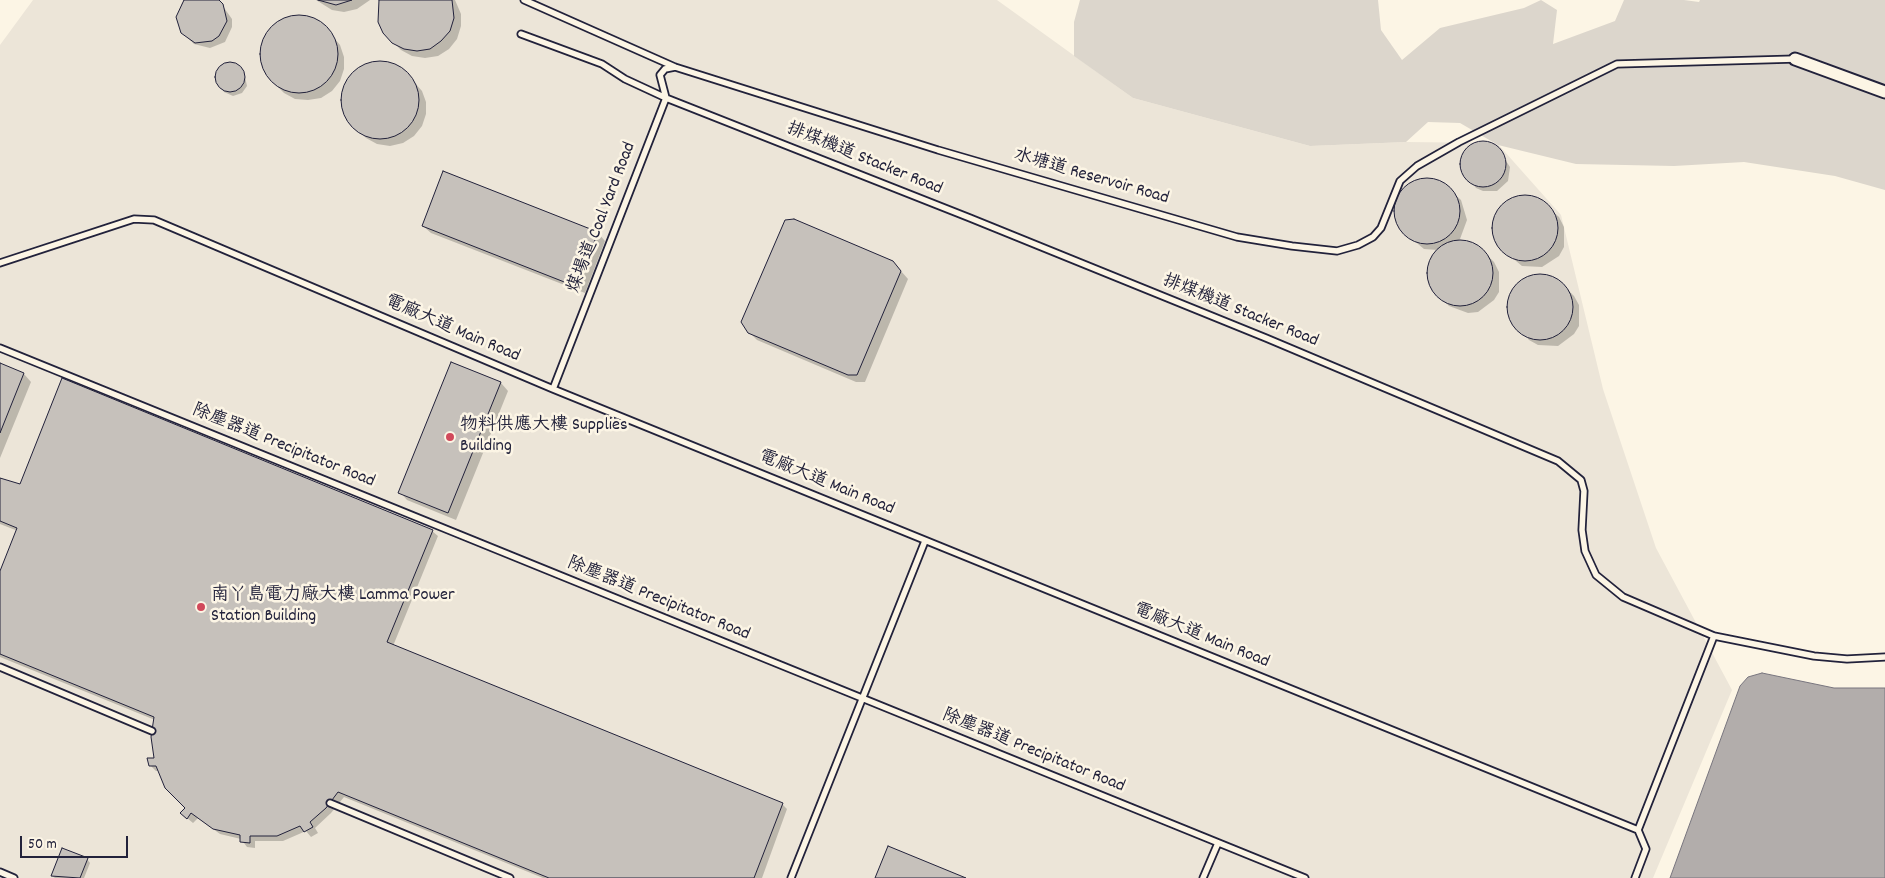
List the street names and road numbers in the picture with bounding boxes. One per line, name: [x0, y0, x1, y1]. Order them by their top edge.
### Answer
street label: 排煤機道 Stacker Road: [783, 119, 945, 201]
street label: 煤場道 Coal Yard Road: [564, 140, 642, 296]
street label: 水塘道 Reservoir Road: [1011, 146, 1171, 210]
street label: 排煤機道 Stacker Road: [1159, 271, 1321, 353]
street label: 電廠大道 Main Road: [381, 292, 523, 368]
street label: 除塵器道 Precipitator Road: [188, 400, 378, 494]
street label: 電廠大道 Main Road: [755, 447, 897, 521]
street label: 除塵器道 Precipitator Road: [563, 553, 753, 647]
street label: 電廠大道 Main Road: [1130, 600, 1272, 674]
street label: 除塵器道 Precipitator Road: [938, 705, 1128, 799]

